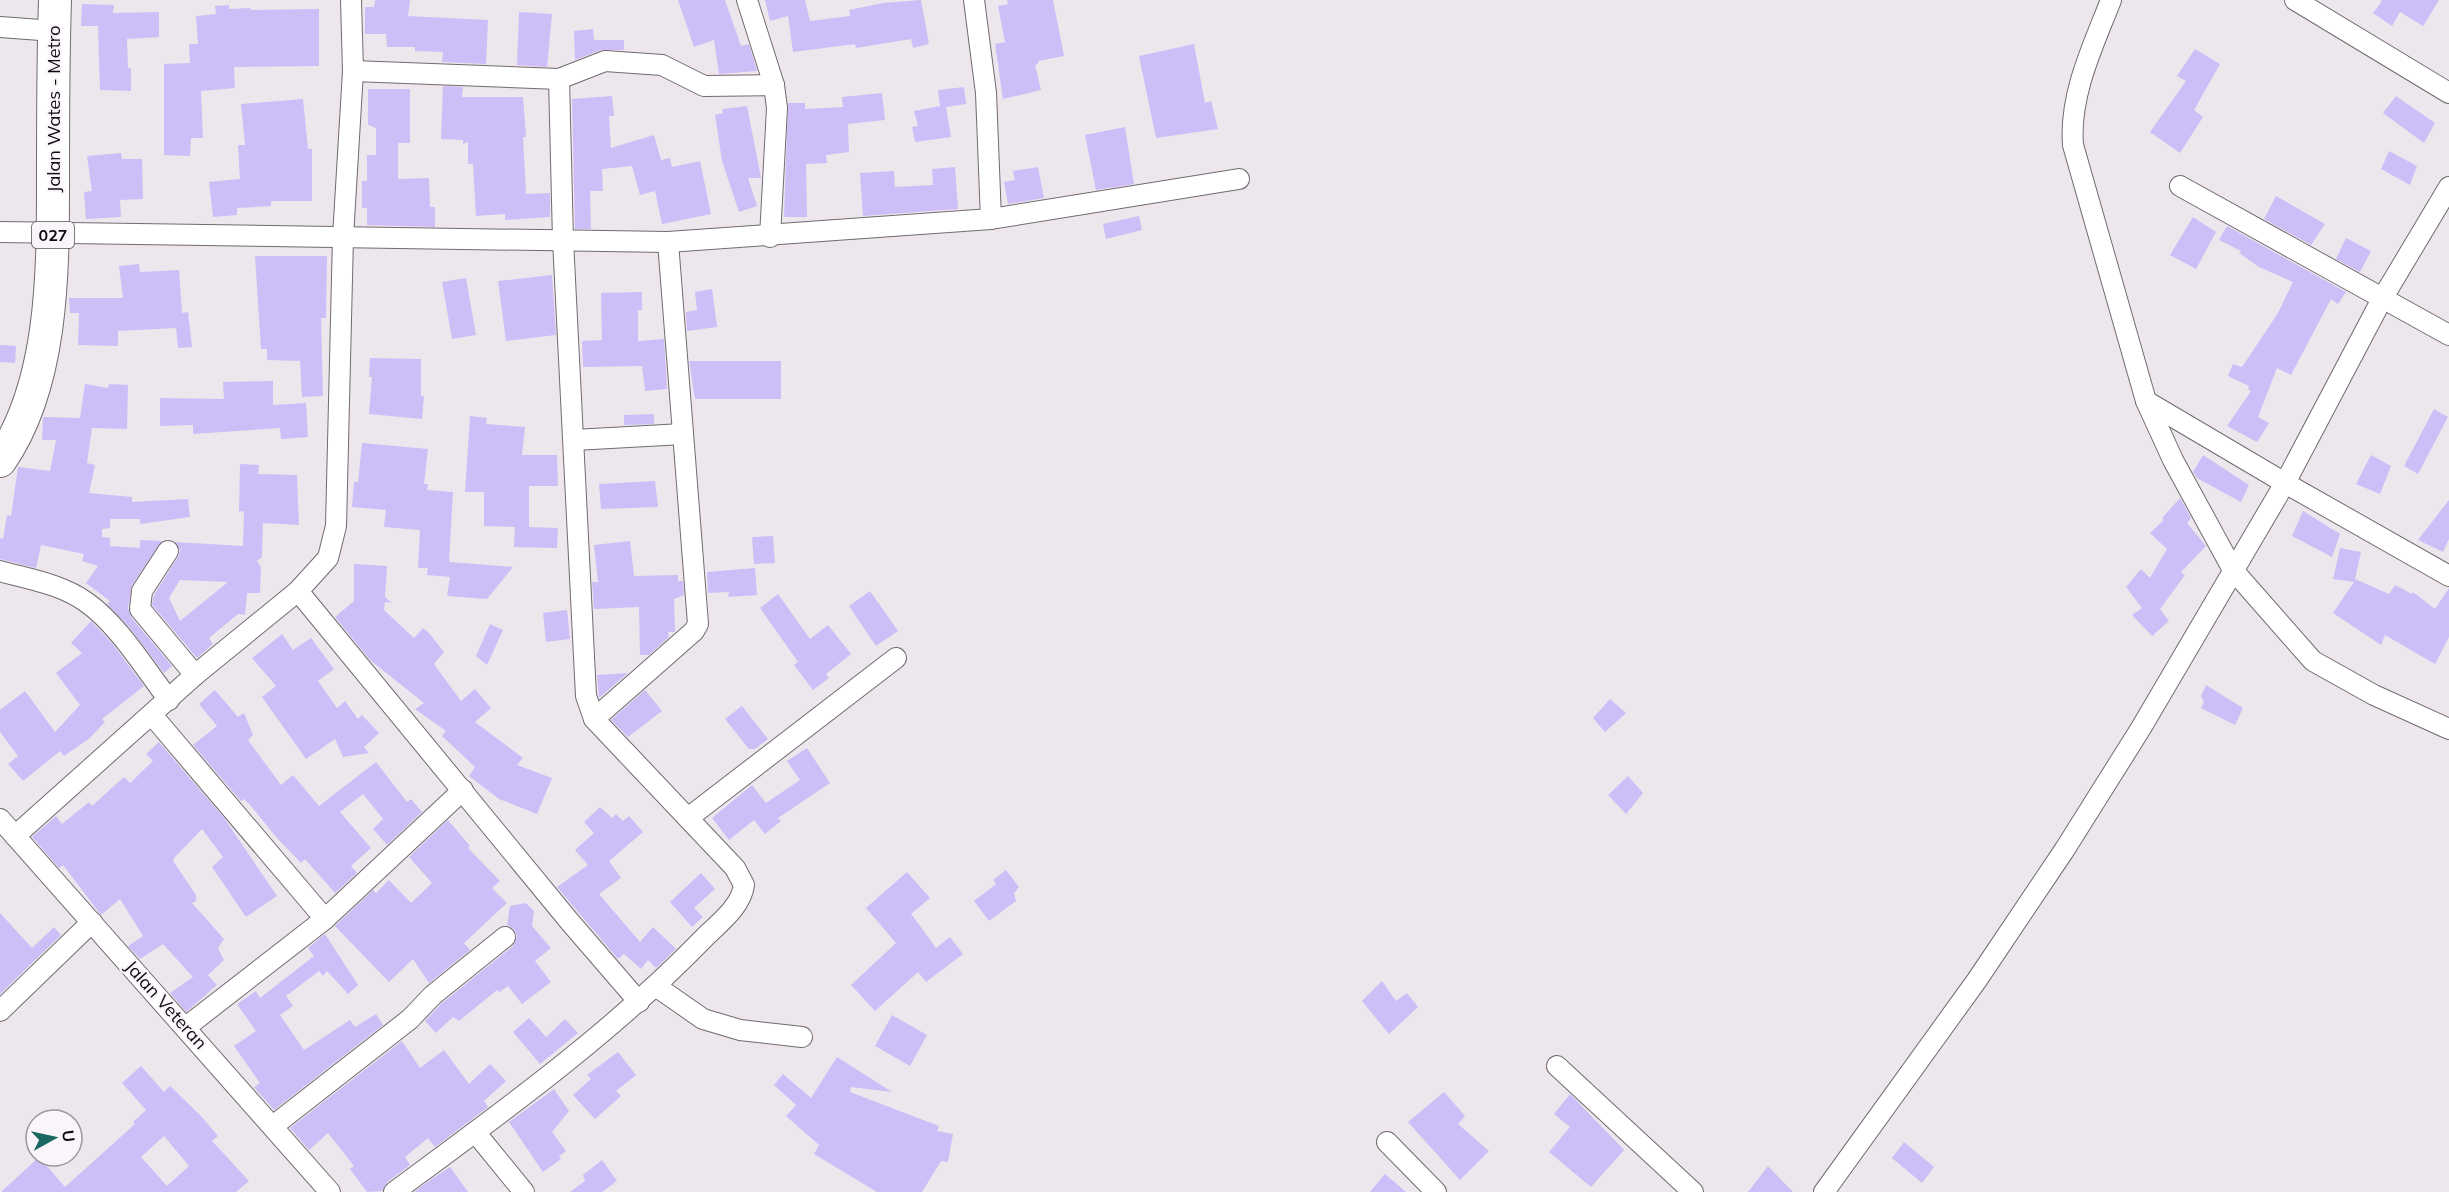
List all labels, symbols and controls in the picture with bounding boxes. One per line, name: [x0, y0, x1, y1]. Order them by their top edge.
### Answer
street label: Jalan Wates - Metro: [42, 25, 65, 193]
road number: 027: [32, 222, 74, 248]
street label: Jalan Veteran: [120, 955, 212, 1054]
north arrow: [24, 1108, 84, 1168]
text: U: [58, 1129, 80, 1143]

